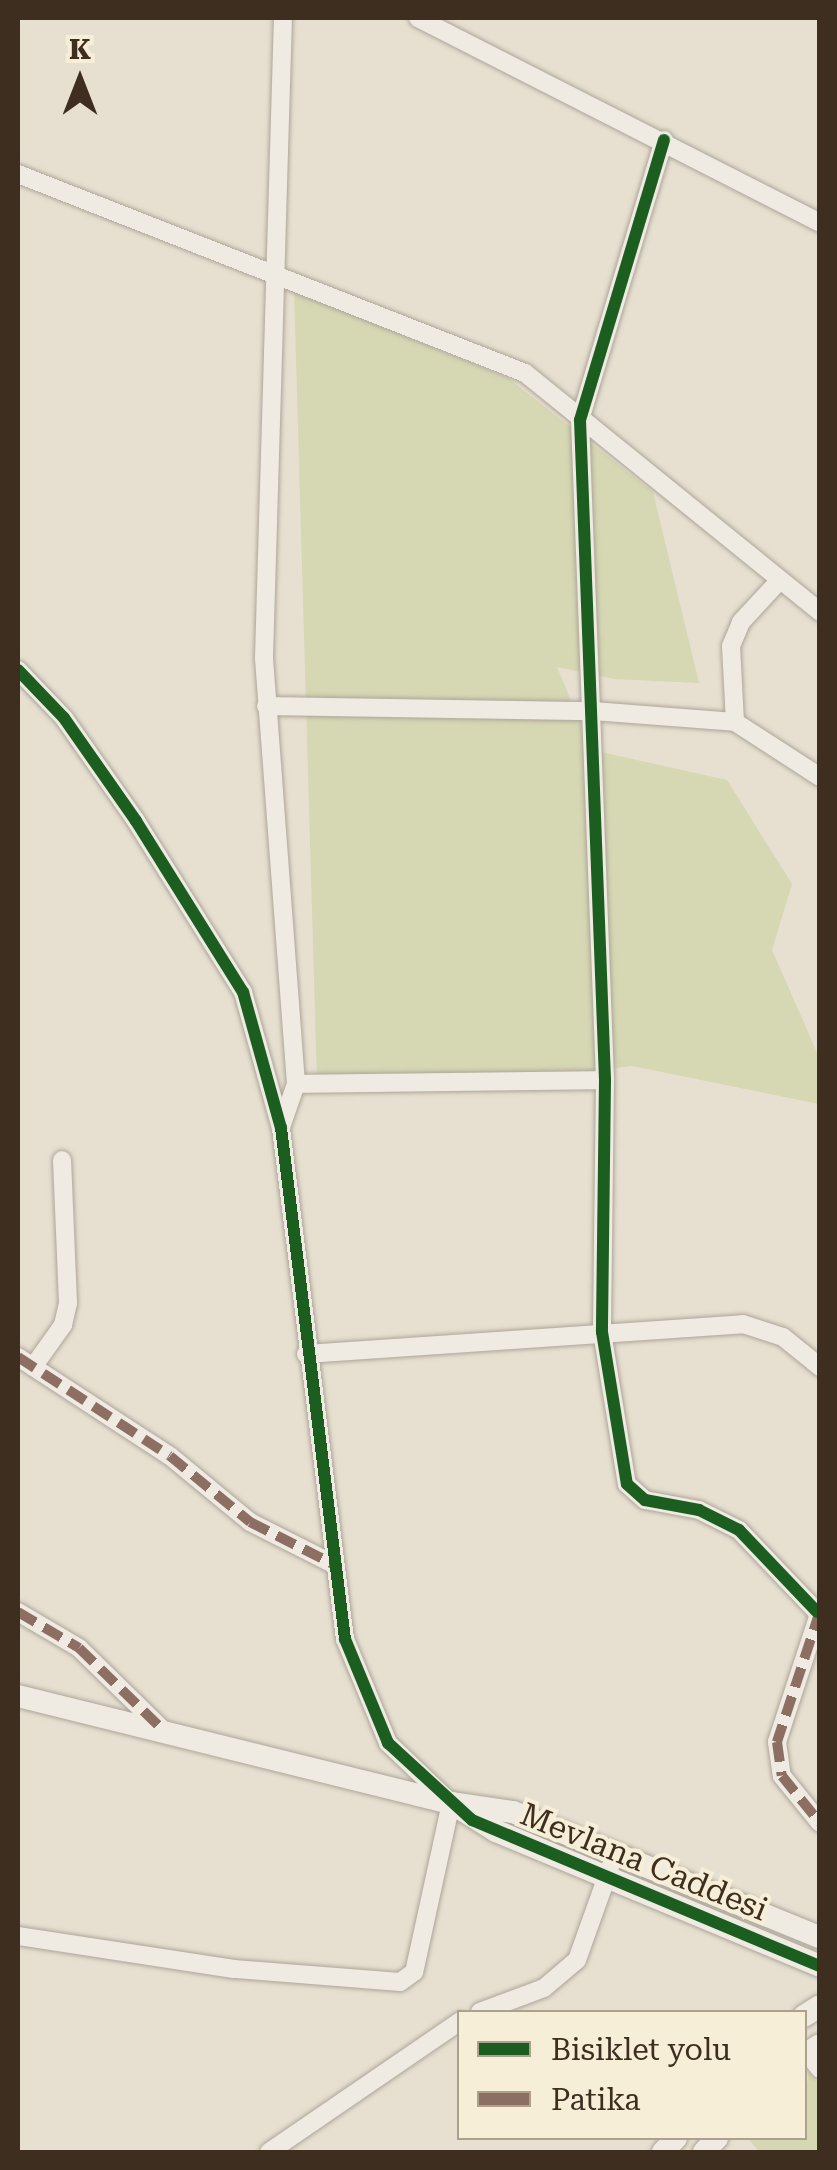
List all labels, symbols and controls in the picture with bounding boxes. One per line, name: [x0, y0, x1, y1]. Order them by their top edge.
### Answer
north arrow: [30, 30, 130, 130]
text: K: [69, 33, 91, 66]
street label: Mevlana Caddesi: [515, 1795, 773, 1929]
legend: [457, 2010, 807, 2140]
text: Bisiklet yolu: [551, 2032, 731, 2067]
text: Patika: [551, 2082, 640, 2117]

